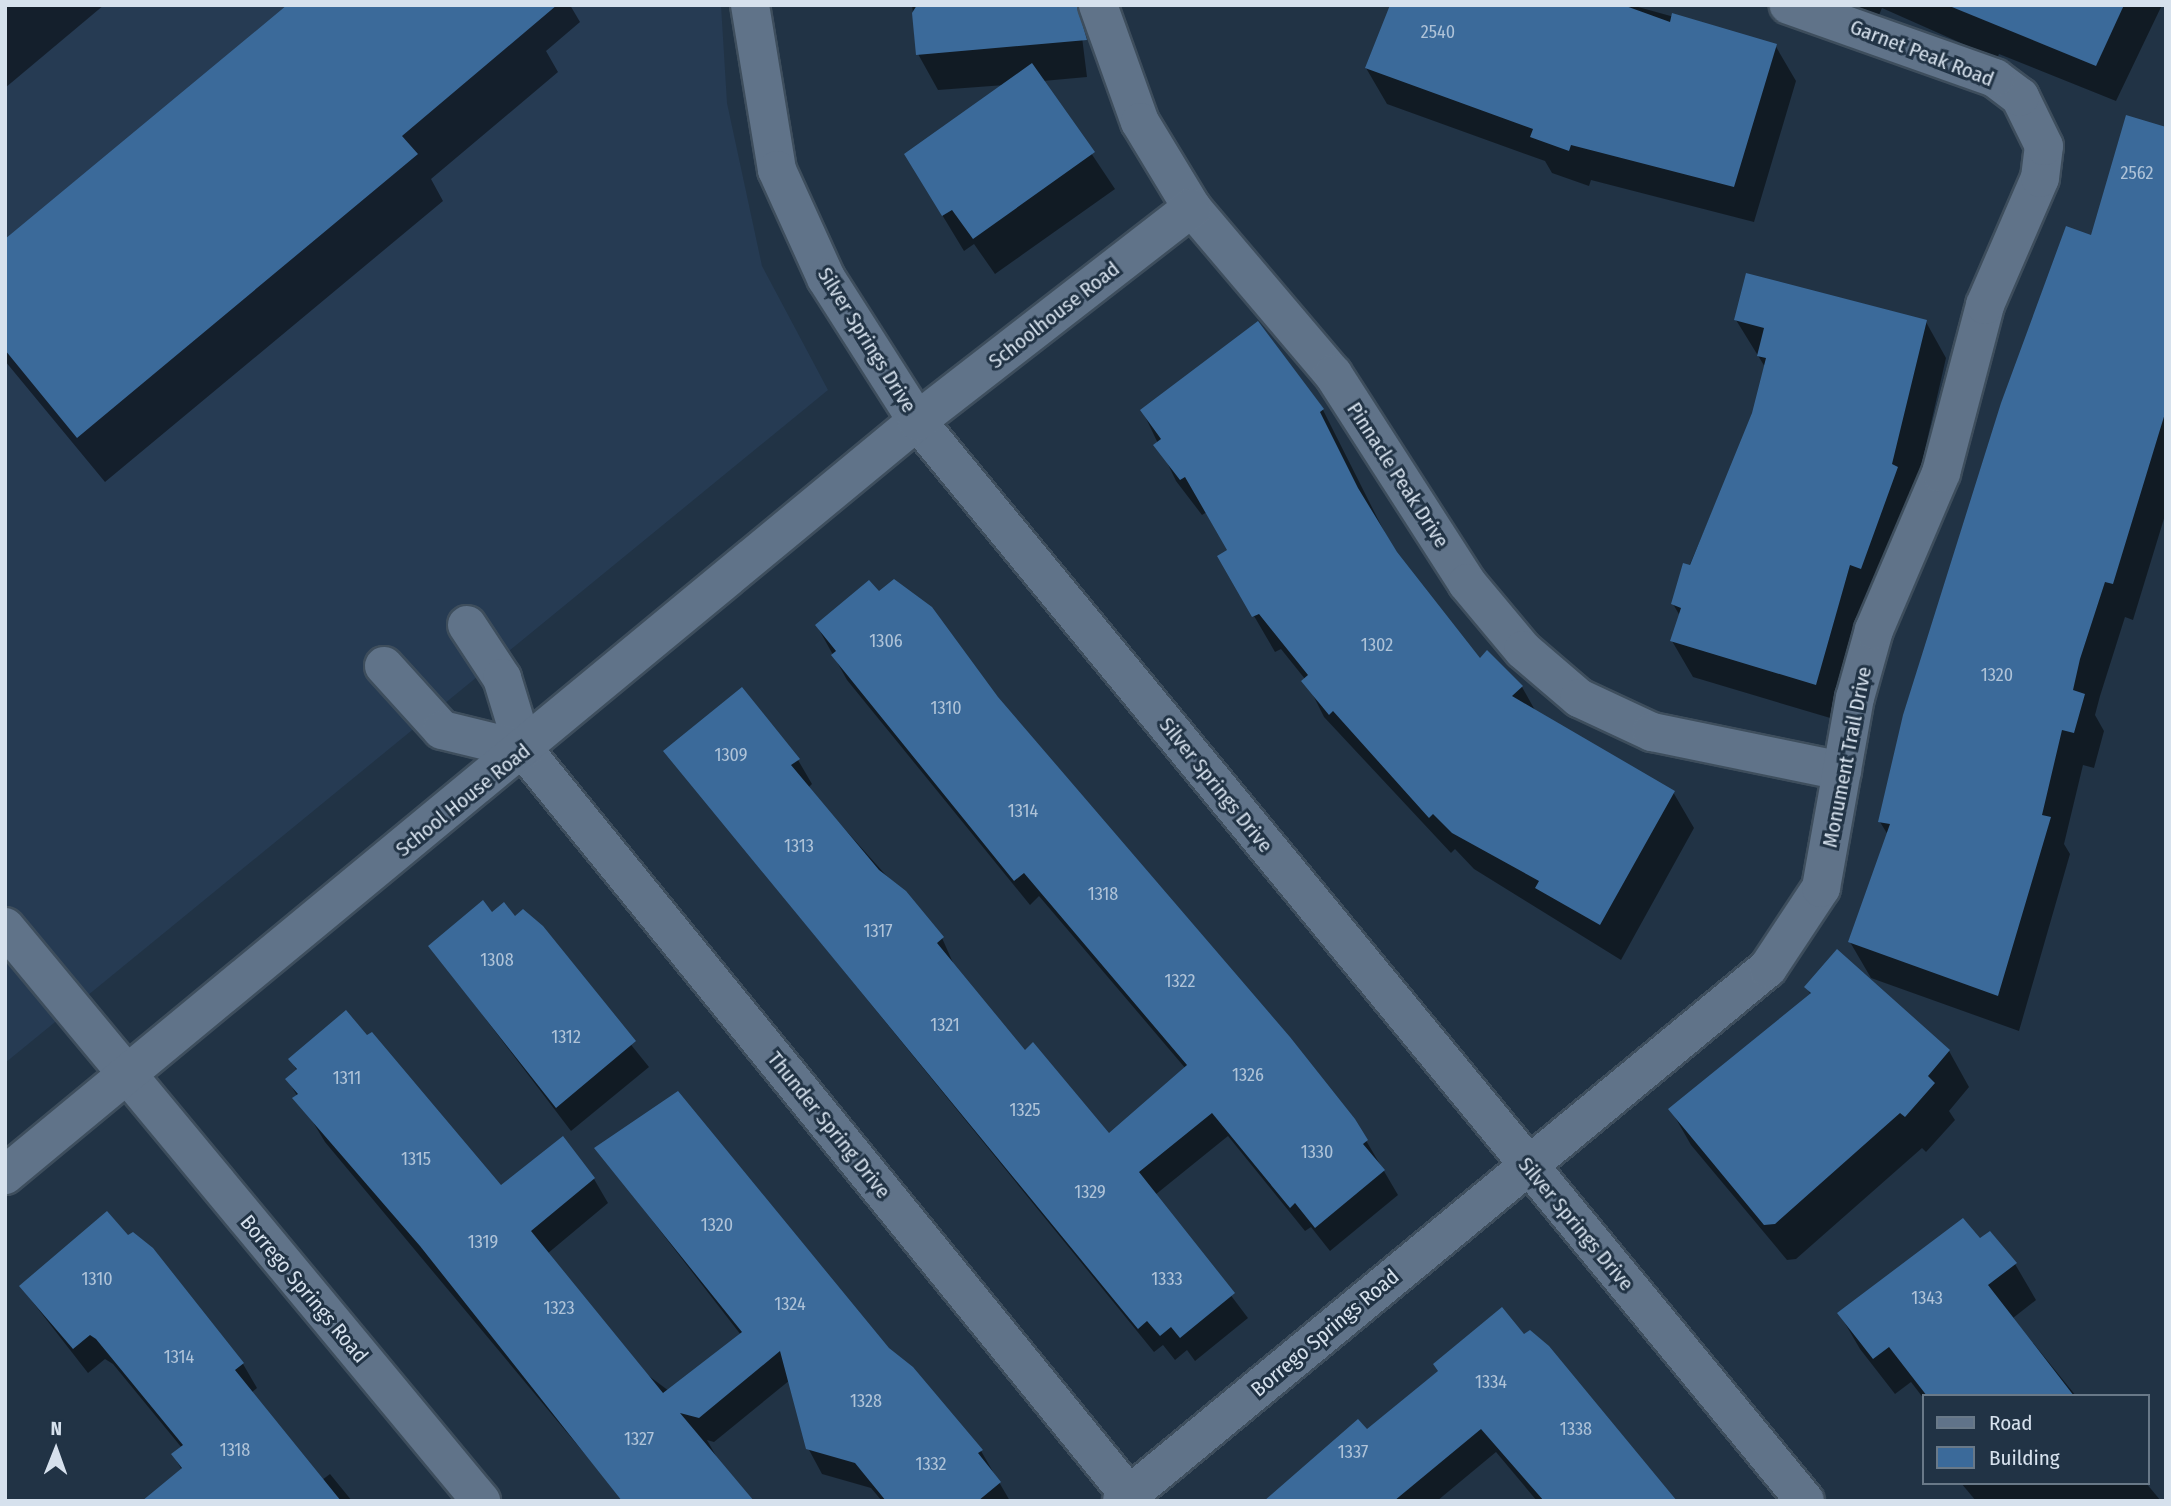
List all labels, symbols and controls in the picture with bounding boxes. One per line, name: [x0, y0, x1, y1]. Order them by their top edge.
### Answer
street label: Garnet Peak Road: [1847, 14, 1997, 92]
house number: 2540: [1421, 21, 1455, 43]
house number: 2562: [2121, 162, 2153, 184]
street label: Schoolhouse Road: [984, 256, 1124, 374]
street label: Silver Springs Drive: [812, 263, 922, 417]
street label: Pinnacle Peak Drive: [1342, 398, 1454, 552]
house number: 1306: [869, 630, 903, 652]
house number: 1302: [1361, 634, 1393, 656]
street label: Monument Trail Drive: [1817, 664, 1877, 850]
house number: 1320: [1981, 664, 2013, 686]
house number: 1310: [930, 697, 962, 719]
street label: Silver Springs Drive: [1154, 712, 1278, 858]
street label: School House Road: [391, 738, 535, 862]
house number: 1309: [714, 744, 748, 766]
house number: 1314: [1008, 800, 1038, 822]
house number: 1313: [784, 835, 814, 857]
house number: 1318: [1088, 883, 1118, 905]
house number: 1317: [863, 920, 893, 942]
house number: 1308: [480, 949, 514, 971]
house number: 1322: [1165, 970, 1195, 992]
house number: 1321: [930, 1014, 960, 1036]
house number: 1312: [551, 1026, 581, 1048]
street label: Thunder Spring Drive: [762, 1047, 896, 1203]
house number: 1326: [1232, 1064, 1264, 1086]
house number: 1311: [333, 1067, 361, 1089]
house number: 1325: [1009, 1099, 1041, 1121]
house number: 1330: [1301, 1141, 1333, 1163]
house number: 1315: [401, 1148, 431, 1170]
street label: Silver Springs Drive: [1513, 1152, 1639, 1296]
house number: 1329: [1074, 1181, 1106, 1203]
street label: Borrego Springs Road: [235, 1210, 373, 1368]
house number: 1320: [701, 1214, 733, 1236]
house number: 1319: [468, 1231, 498, 1253]
street label: Borrego Springs Road: [1246, 1264, 1404, 1402]
house number: 1310: [81, 1268, 113, 1290]
house number: 1333: [1151, 1268, 1183, 1290]
house number: 1343: [1911, 1287, 1943, 1309]
house number: 1324: [774, 1293, 806, 1315]
house number: 1323: [543, 1297, 575, 1319]
house number: 1314: [164, 1346, 194, 1368]
house number: 1334: [1475, 1371, 1507, 1393]
house number: 1328: [850, 1390, 882, 1412]
legend: [1923, 1394, 2150, 1485]
text: Road: [1989, 1410, 2033, 1436]
north arrow: [21, 1415, 91, 1485]
text: N: [50, 1417, 62, 1440]
house number: 1338: [1560, 1418, 1592, 1440]
house number: 1327: [624, 1428, 654, 1450]
house number: 1318: [220, 1439, 250, 1461]
house number: 1337: [1338, 1441, 1368, 1463]
text: Building: [1989, 1445, 2060, 1471]
house number: 1332: [915, 1453, 947, 1475]

